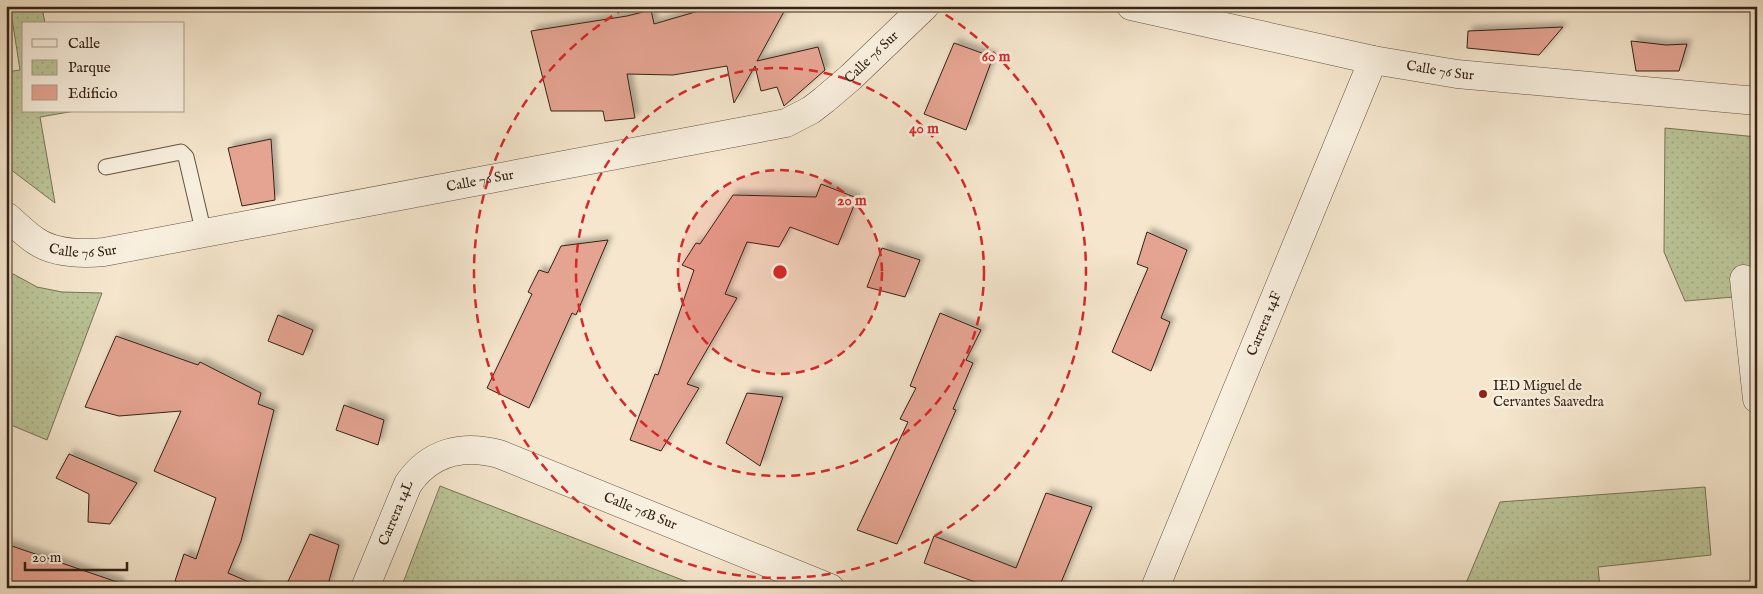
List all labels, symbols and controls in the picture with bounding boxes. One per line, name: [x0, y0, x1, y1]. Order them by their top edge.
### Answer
legend: [22, 22, 185, 112]
street label: Calle 76 Sur: [841, 27, 903, 87]
text: Calle: [68, 34, 100, 53]
text: 60 m: [982, 47, 1011, 66]
street label: Calle 76 Sur: [1405, 57, 1475, 84]
text: Parque: [68, 58, 111, 77]
text: Edificio: [68, 84, 118, 103]
text: 40 m: [909, 119, 939, 138]
street label: Calle 76 Sur: [445, 166, 515, 196]
text: 20 m: [837, 191, 867, 210]
street label: Calle 76 Sur: [47, 239, 118, 262]
centre of rings: [771, 263, 789, 281]
street label: Carrera 14F: [1243, 289, 1285, 359]
place label: IED Miguel de Cervantes Saavedra: [1493, 377, 1605, 411]
marker: IED Miguel de Cervantes Saavedra: [1477, 388, 1489, 400]
street label: Carrera 14L: [374, 478, 417, 549]
street label: Calle 76B Sur: [601, 488, 680, 534]
scale bar: [25, 539, 128, 571]
text: 20 m: [32, 548, 62, 567]

